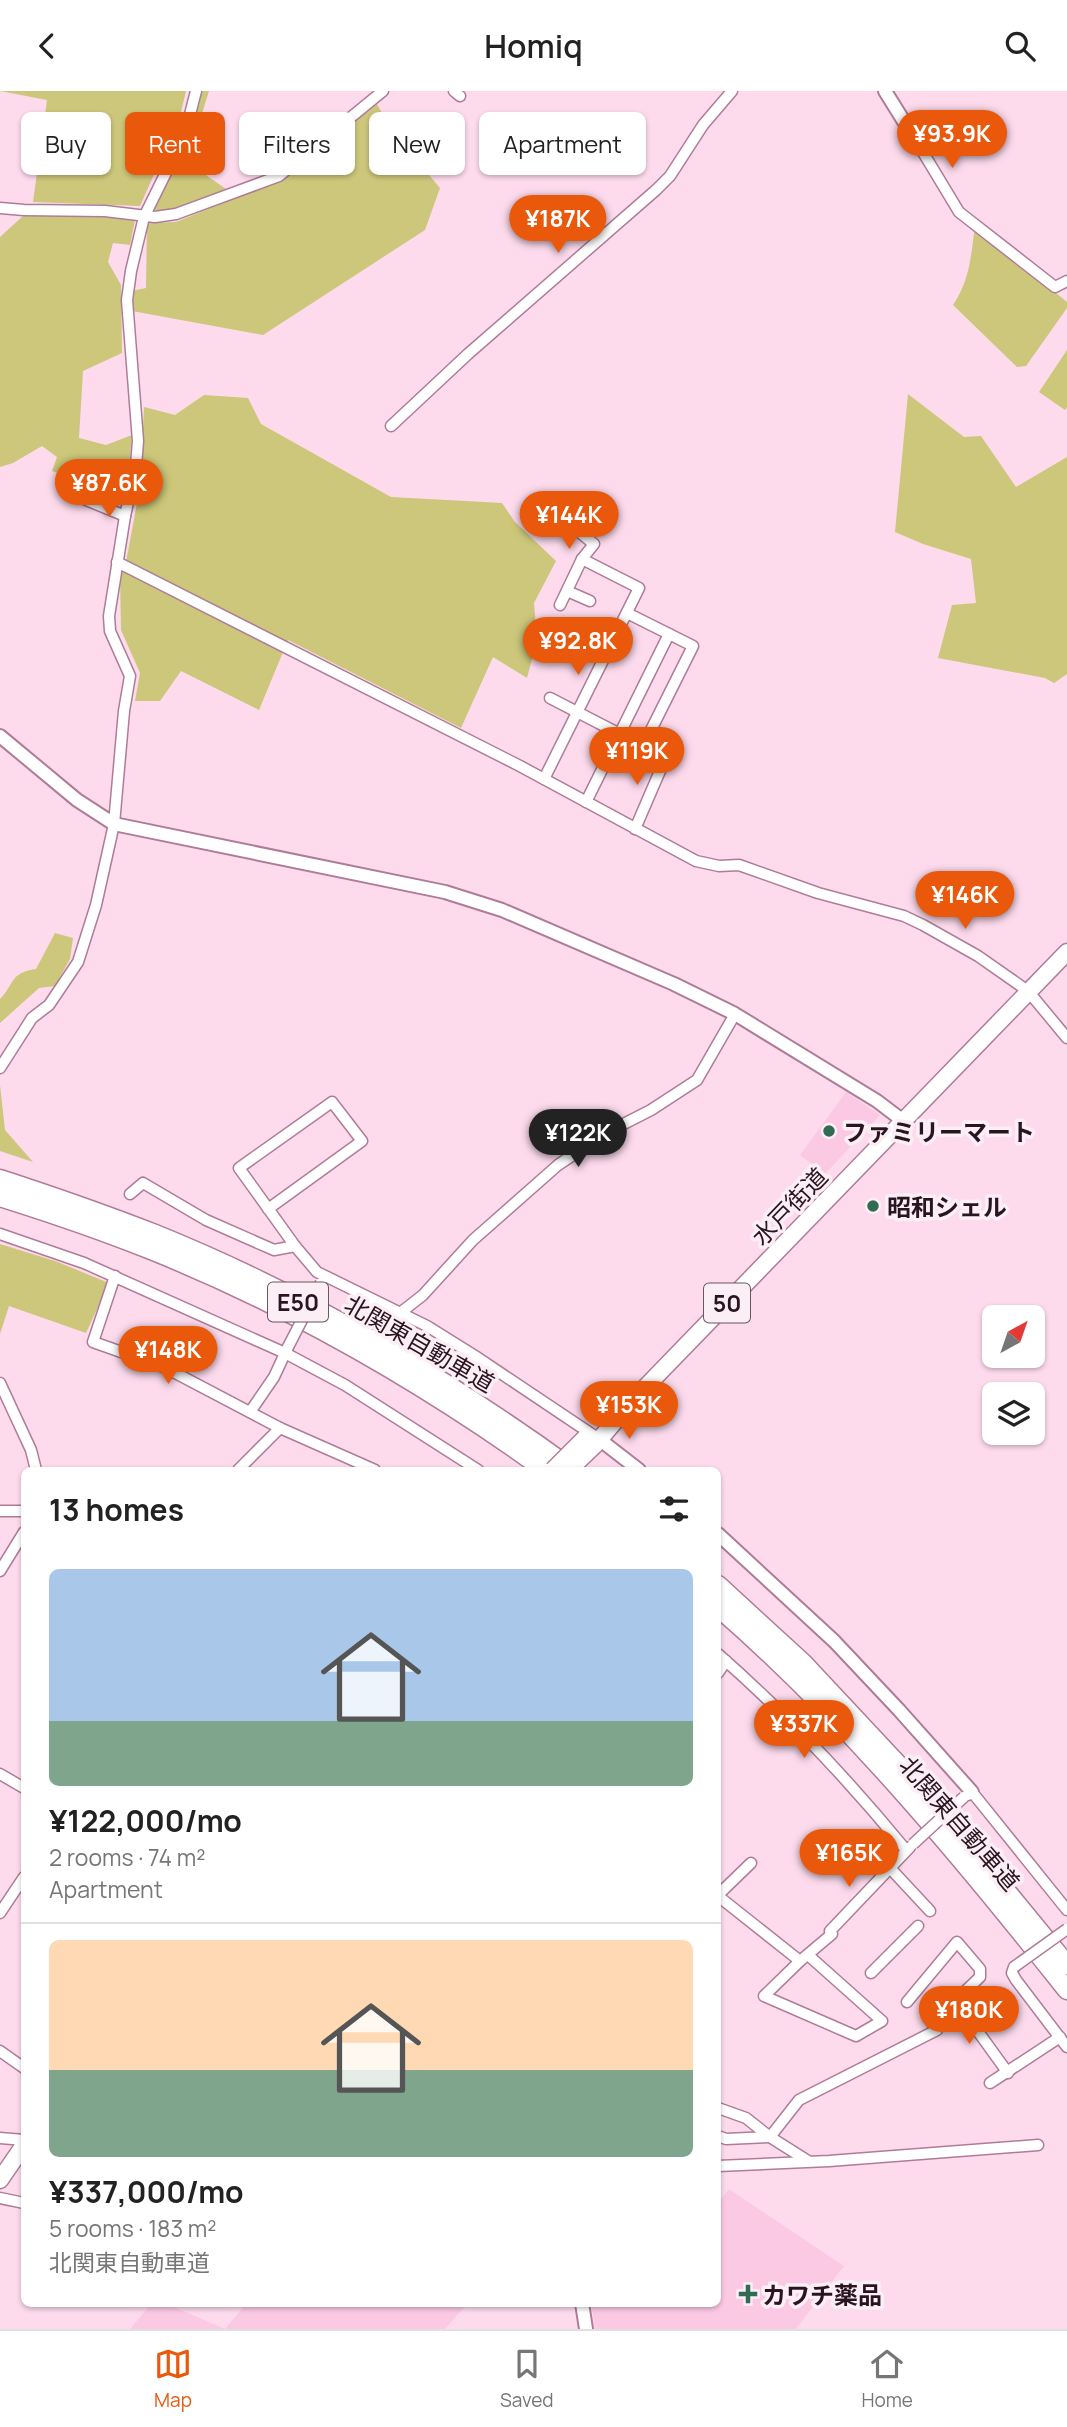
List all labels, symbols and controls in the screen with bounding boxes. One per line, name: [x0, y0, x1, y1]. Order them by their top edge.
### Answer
text: Homiq: [484, 24, 583, 68]
icon: back: [28, 27, 66, 65]
icon: search: [1001, 27, 1039, 65]
pin: ¥93.9K: [895, 111, 1009, 170]
chip: Buy: [21, 112, 111, 175]
chip: Rent: [125, 112, 225, 175]
chip: Filters: [239, 112, 355, 175]
chip: New: [369, 112, 465, 175]
chip: Apartment: [479, 112, 646, 175]
text: ¥93.9K: [913, 117, 991, 149]
pin: ¥187K: [509, 195, 607, 255]
text: ¥187K: [525, 202, 591, 234]
pin: ¥87.6K: [52, 459, 166, 519]
text: ¥87.6K: [71, 466, 147, 498]
pin: ¥144K: [520, 491, 618, 551]
text: ¥144K: [536, 498, 602, 530]
pin: ¥92.8K: [521, 617, 635, 677]
text: ¥92.8K: [539, 624, 617, 656]
pin: ¥119K: [588, 727, 686, 787]
text: ¥119K: [605, 734, 669, 766]
pin: ¥146K: [916, 871, 1014, 931]
text: ¥146K: [931, 878, 999, 910]
pin: ¥122K: [529, 1109, 627, 1169]
place label: ファミリーマート: [843, 1115, 1035, 1148]
text: ¥122K: [545, 1116, 611, 1148]
marker: ファミリーマート: [821, 1123, 837, 1139]
street label: 水戸街道: [744, 1160, 834, 1252]
place label: 昭和シェル: [887, 1190, 1007, 1223]
marker: 昭和シェル: [865, 1198, 881, 1214]
road number: E50: [268, 1283, 328, 1321]
road number: 50: [704, 1283, 750, 1323]
street label: 北関東自動車道: [339, 1287, 501, 1399]
north arrow: [982, 1305, 1045, 1369]
map controls: [982, 1305, 1045, 1445]
pin: ¥148K: [119, 1327, 217, 1386]
text: ¥148K: [134, 1333, 202, 1365]
pin: ¥153K: [580, 1381, 678, 1441]
button: layers: [982, 1382, 1045, 1445]
text: ¥153K: [596, 1388, 662, 1420]
text: 13 homes: [49, 1489, 184, 1530]
icon: filters: [655, 1490, 693, 1528]
icon: home: [308, 1614, 434, 1740]
pin: ¥337K: [755, 1701, 853, 1760]
text: ¥337K: [770, 1707, 838, 1739]
street label: 北関東自動車道: [892, 1749, 1028, 1897]
text: ¥122,000/mo: [49, 1800, 242, 1841]
pin: ¥165K: [800, 1829, 898, 1889]
text: ¥165K: [816, 1836, 882, 1868]
text: 2 rooms · 74 m²: [49, 1841, 205, 1873]
text: Apartment: [49, 1873, 163, 1905]
icon: home: [308, 1985, 434, 2111]
pin: ¥180K: [920, 1987, 1018, 2046]
text: ¥180K: [935, 1993, 1003, 2025]
text: ¥337,000/mo: [49, 2171, 243, 2212]
text: 5 rooms · 183 m²: [49, 2212, 216, 2244]
text: 北関東自動車道: [49, 2246, 210, 2278]
place label: カワチ薬品: [762, 2278, 882, 2311]
marker: カワチ薬品: [740, 2286, 756, 2302]
tab: Map: [154, 2345, 192, 2413]
tab: Saved: [500, 2345, 554, 2413]
tab: Home: [862, 2345, 913, 2413]

